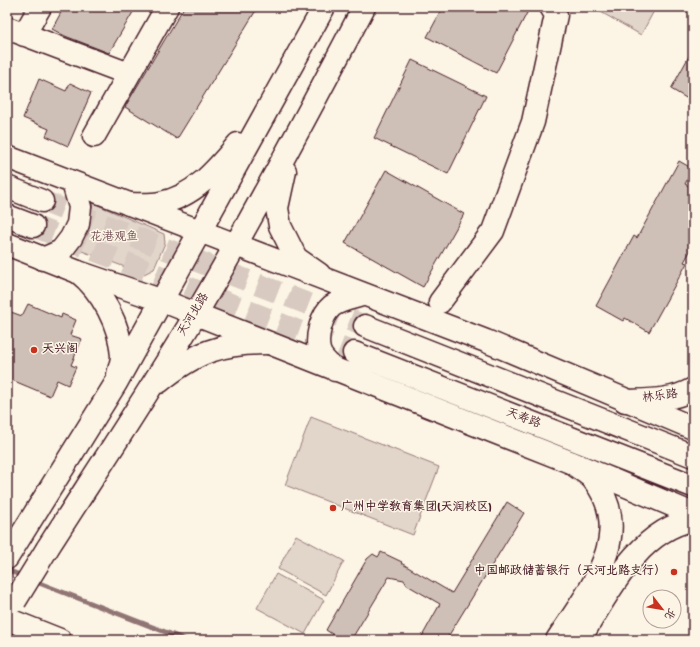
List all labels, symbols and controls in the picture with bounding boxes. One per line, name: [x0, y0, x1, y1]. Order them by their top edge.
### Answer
park label: 花港观鱼: [90, 230, 138, 245]
street label: 天河北路: [175, 290, 212, 339]
place label: 天兴阁: [42, 342, 78, 357]
marker: 天兴阁: [29, 345, 39, 355]
street label: 林乐路: [641, 387, 679, 406]
street label: 天寿路: [504, 405, 543, 432]
place label: 广州中学教育集团(天润校区): [341, 499, 492, 515]
marker: 广州中学教育集团(天润校区): [328, 503, 338, 513]
place label: 中国邮政储蓄银行（天河北路支行）: [474, 564, 666, 579]
marker: 中国邮政储蓄银行（天河北路支行）: [669, 567, 679, 577]
north arrow: [642, 589, 682, 629]
text: 北: [661, 605, 677, 621]

